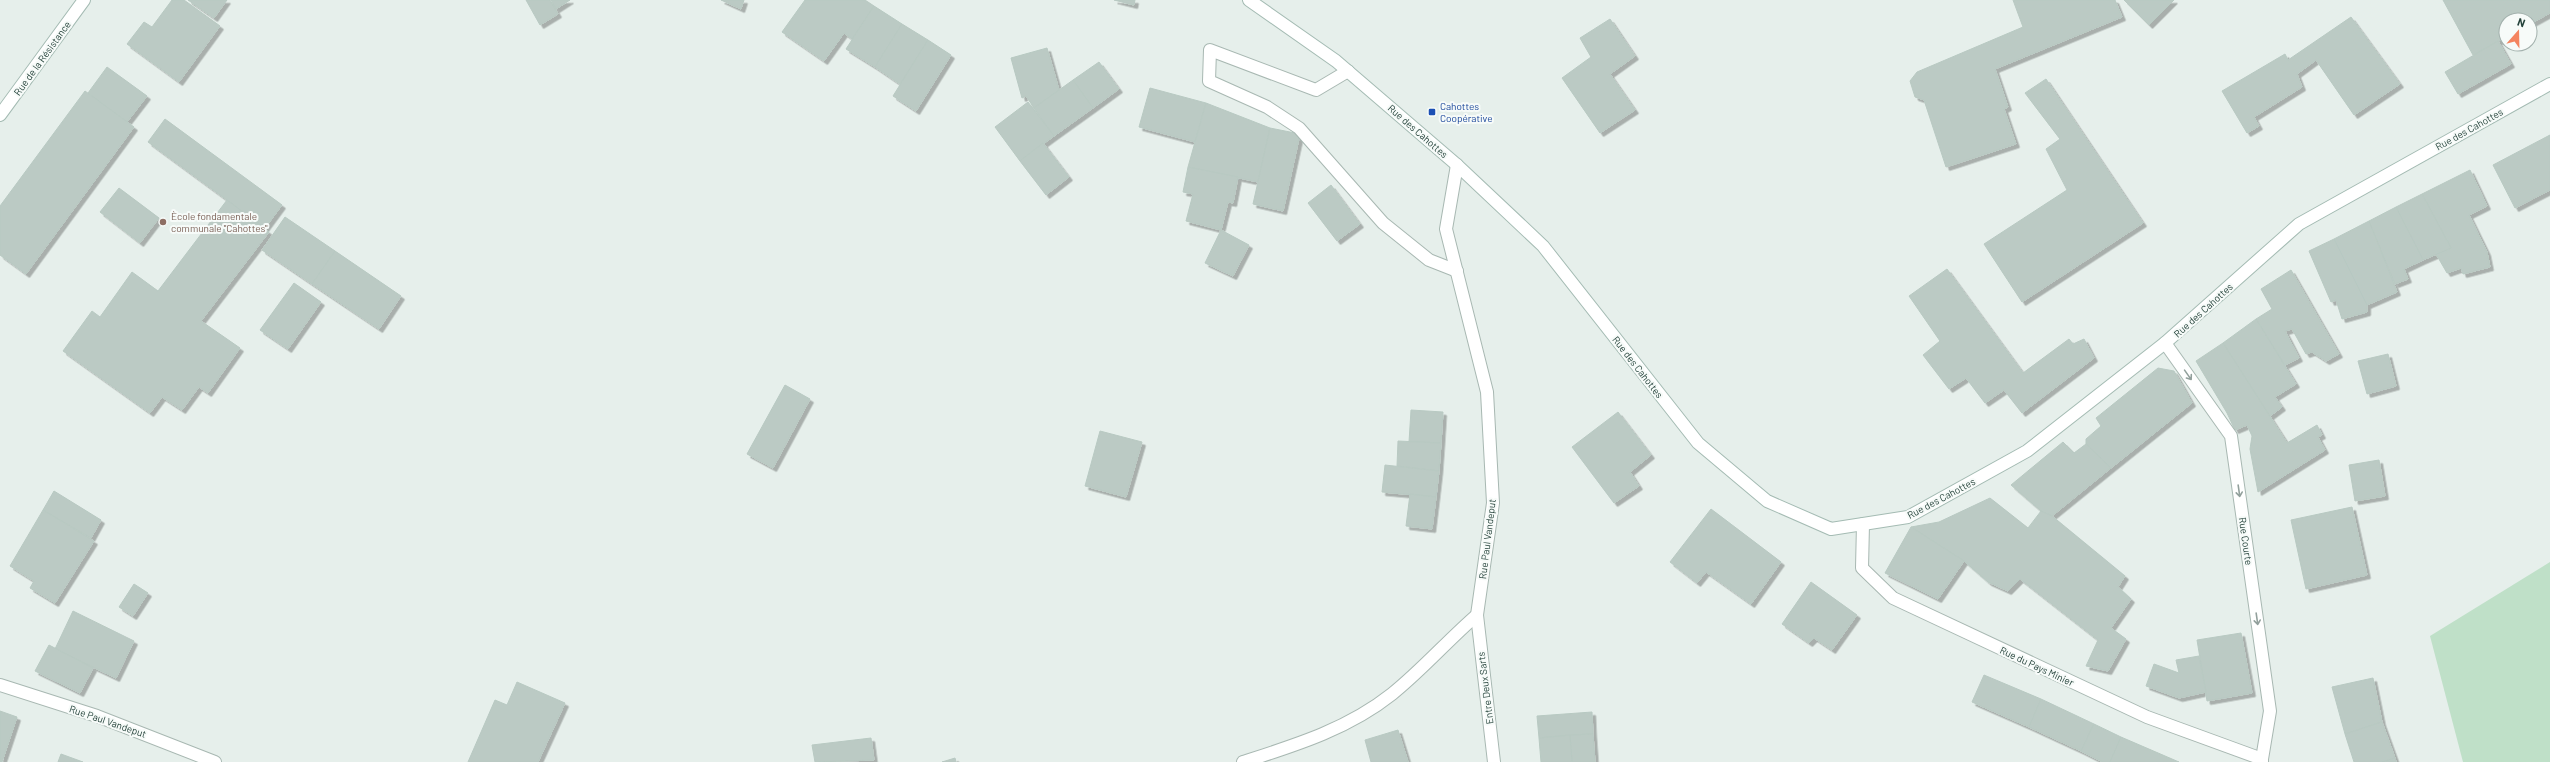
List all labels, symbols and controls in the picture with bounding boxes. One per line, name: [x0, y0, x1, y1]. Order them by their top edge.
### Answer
north arrow: [2498, 12, 2538, 52]
text: N: [2516, 15, 2527, 29]
street label: Rue de la Résistance: [11, 18, 73, 98]
place label: Cahottes Coopérative: [1440, 100, 1493, 124]
street label: Rue des Cahottes: [1386, 102, 1450, 160]
street label: Rue des Cahottes: [2433, 105, 2505, 153]
marker: Cahottes Coopérative: [1427, 107, 1437, 117]
place label: Ècole fondamentale communale "Cahottes": [171, 210, 268, 234]
marker: Ècole fondamentale communale "Cahottes": [158, 217, 168, 227]
street label: Rue des Cahottes: [2171, 280, 2235, 340]
street label: Rue des Cahottes: [1610, 334, 1666, 401]
one-way arrow: [2184, 369, 2192, 380]
street label: Rue des Cahottes: [1905, 475, 1977, 521]
one-way arrow: [2235, 484, 2243, 497]
street label: Rue Paul Vandeput: [1476, 498, 1498, 580]
street label: Rue Courte: [2237, 516, 2255, 566]
one-way arrow: [2253, 612, 2261, 625]
street label: Rue du Pays Minier: [1998, 644, 2076, 689]
street label: Entre Deux Sarts: [1475, 651, 1495, 725]
street label: Rue Paul Vandeput: [68, 702, 148, 740]

